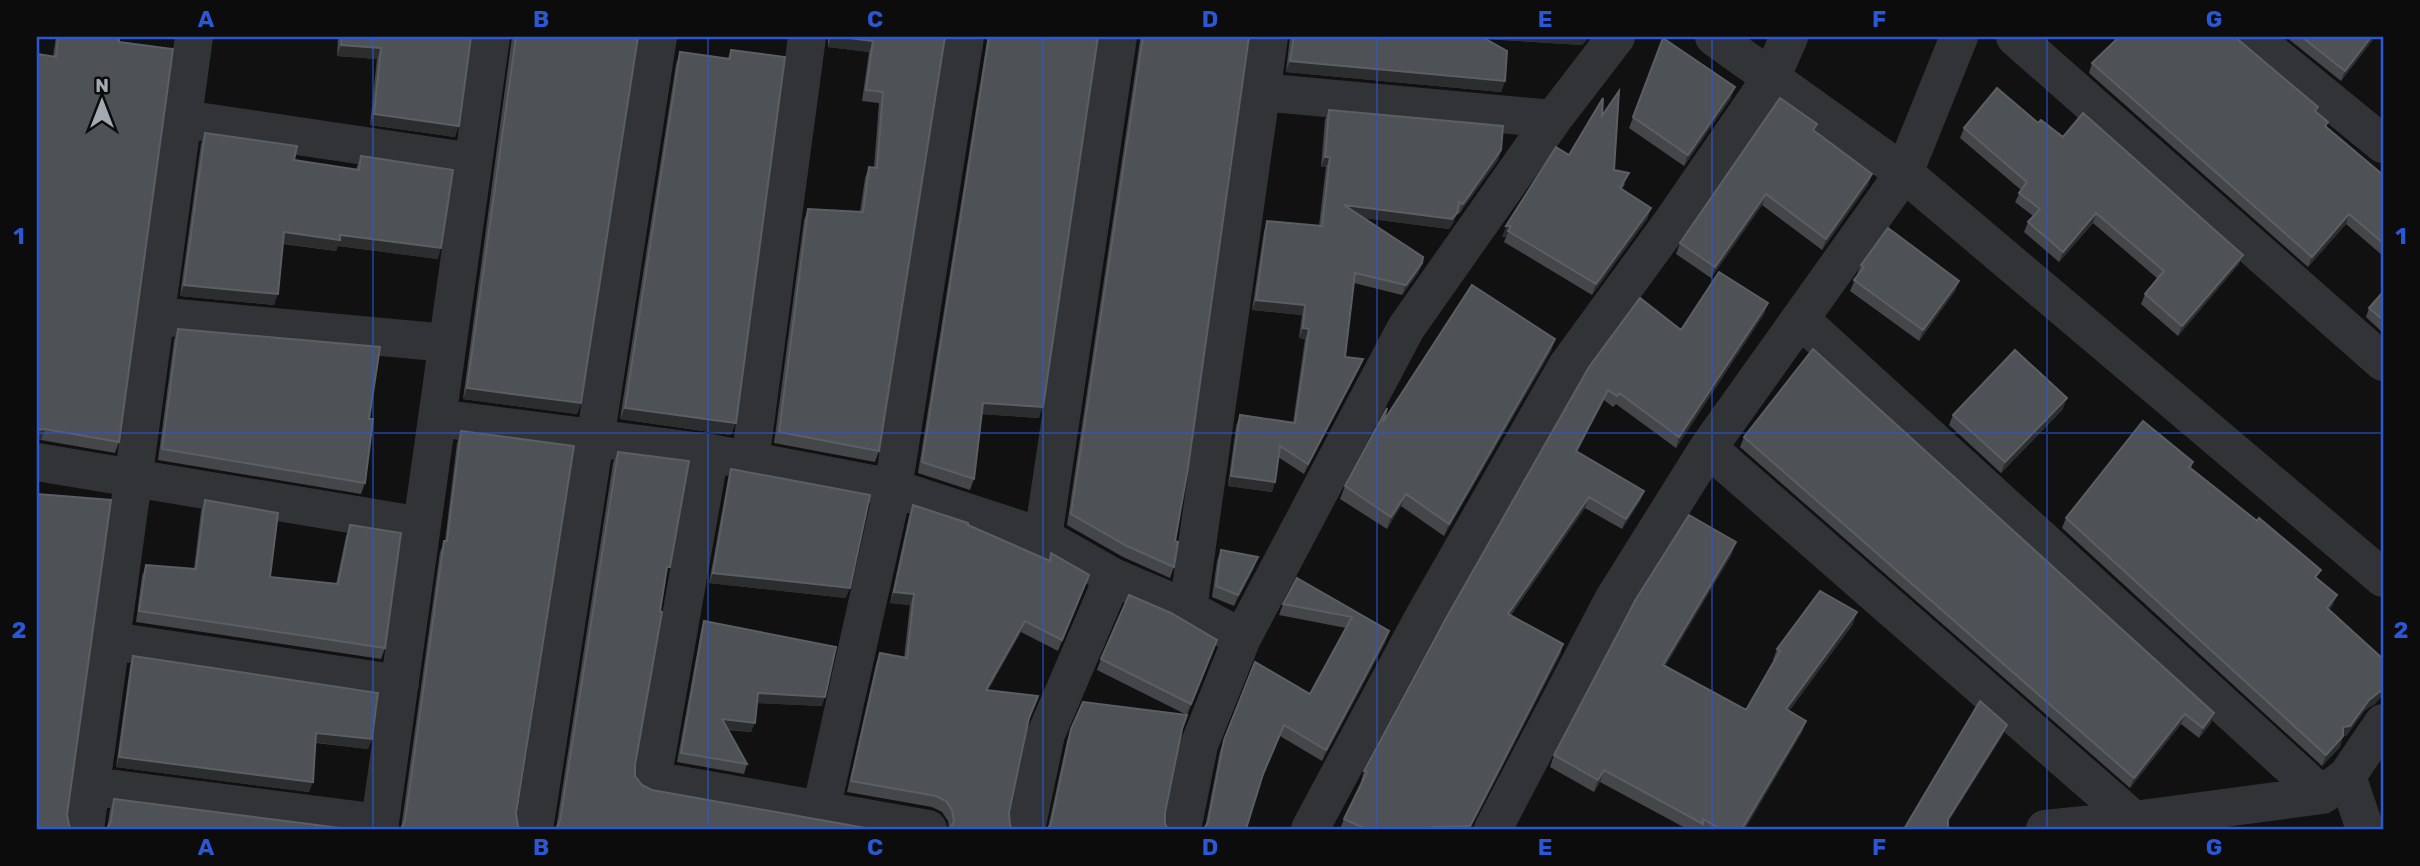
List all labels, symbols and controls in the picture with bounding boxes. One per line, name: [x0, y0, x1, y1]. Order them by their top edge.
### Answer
text: A: [198, 5, 215, 33]
text: B: [533, 5, 549, 33]
text: C: [867, 5, 883, 33]
text: D: [1202, 5, 1218, 33]
text: E: [1538, 5, 1552, 33]
text: F: [1872, 5, 1886, 33]
text: G: [2206, 5, 2222, 33]
north arrow: [66, 66, 136, 136]
text: N: [95, 74, 109, 97]
text: 1: [13, 222, 25, 250]
text: 1: [2395, 222, 2407, 250]
text: 2: [12, 616, 26, 644]
text: 2: [2394, 616, 2408, 644]
text: A: [198, 833, 215, 861]
text: B: [533, 833, 549, 861]
text: C: [867, 833, 883, 861]
text: D: [1202, 833, 1218, 861]
text: E: [1538, 833, 1552, 861]
text: F: [1872, 833, 1886, 861]
text: G: [2206, 833, 2222, 861]

